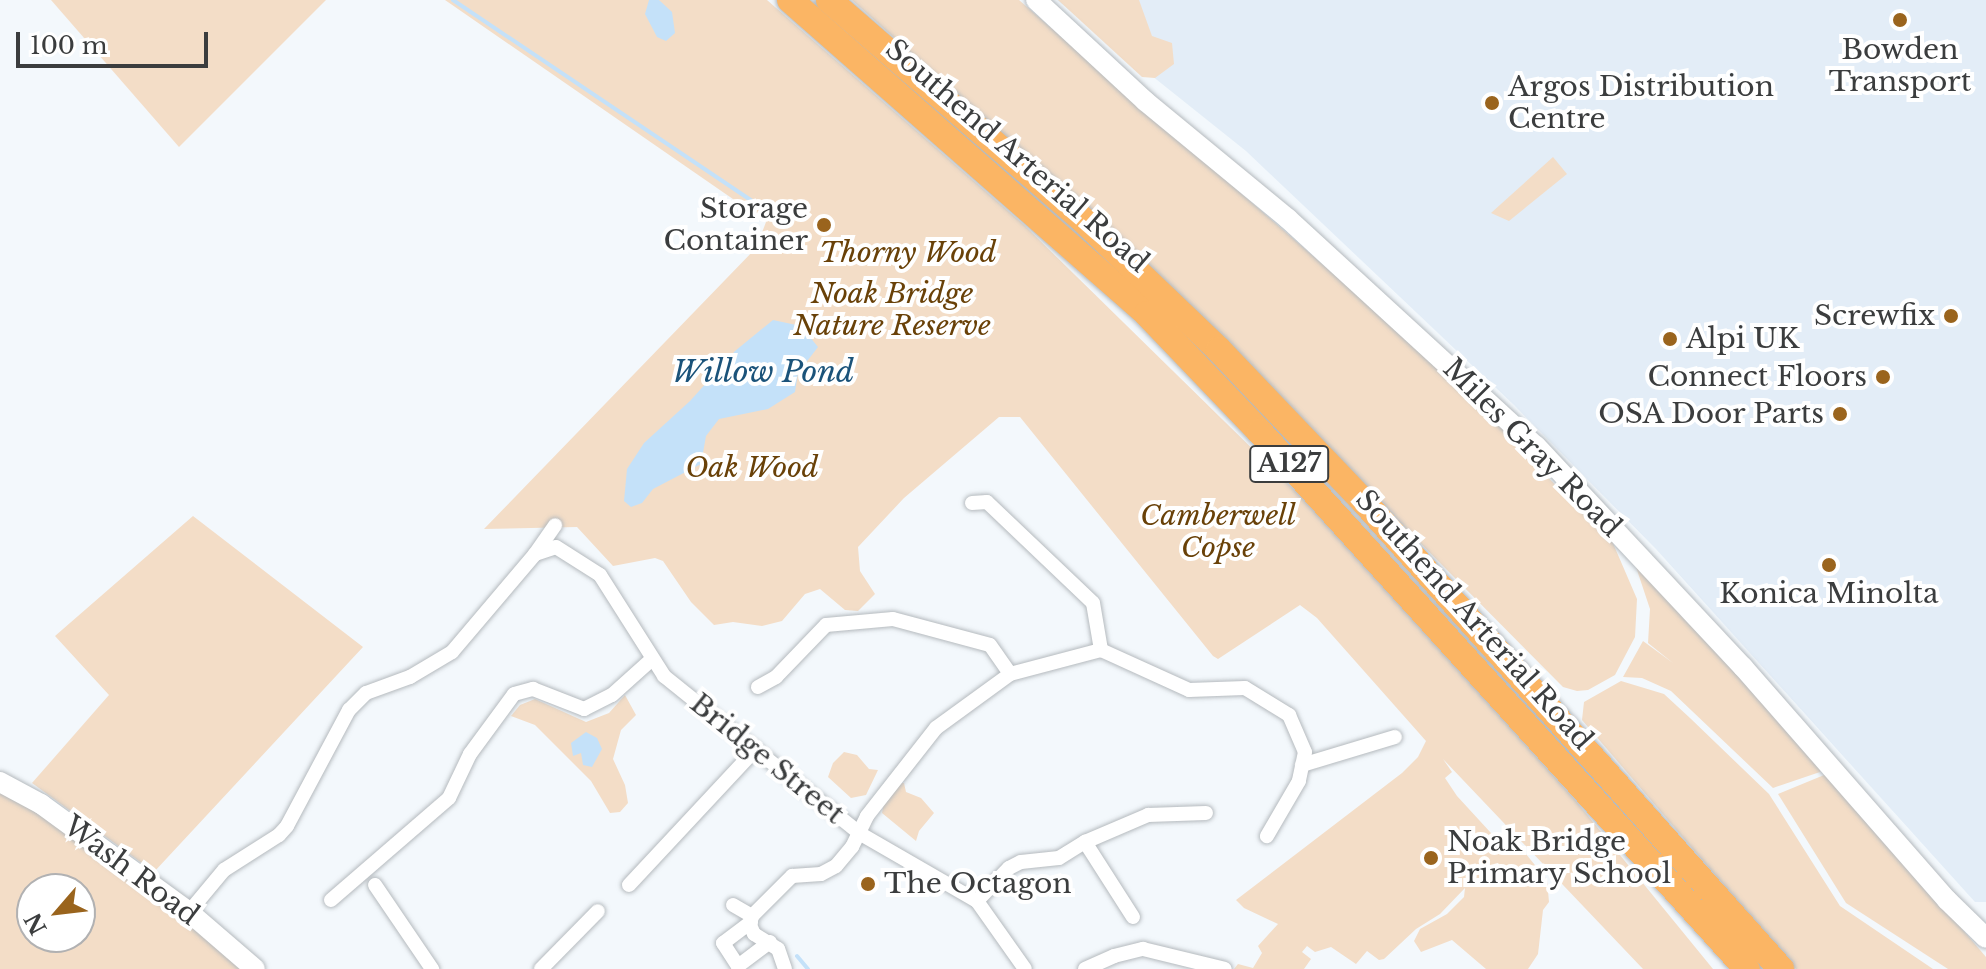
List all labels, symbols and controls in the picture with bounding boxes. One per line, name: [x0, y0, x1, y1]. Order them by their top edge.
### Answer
marker: Bowden Transport: [1891, 11, 1909, 29]
scale bar: [20, 16, 212, 66]
text: 100 m: [30, 31, 108, 60]
street label: Southend Arterial Road: [878, 32, 1156, 280]
place label: Bowden Transport: [1829, 33, 1971, 99]
place label: Argos Distribution Centre: [1508, 70, 1774, 136]
marker: Argos Distribution Centre: [1483, 94, 1501, 112]
place label: Storage Container: [664, 192, 808, 258]
marker: Storage Container: [815, 216, 833, 234]
park label: Thorny Wood: [820, 236, 996, 270]
park label: Noak Bridge Nature Reserve: [793, 277, 991, 343]
place label: Screwfix: [1814, 299, 1935, 333]
marker: Screwfix: [1942, 307, 1960, 325]
place label: Alpi UK: [1686, 322, 1799, 356]
marker: Alpi UK: [1661, 330, 1679, 348]
street label: Miles Gray Road: [1436, 352, 1628, 544]
water label: Willow Pond: [672, 354, 854, 390]
place label: Connect Floors: [1647, 360, 1867, 394]
marker: Connect Floors: [1874, 368, 1892, 386]
place label: OSA Door Parts: [1596, 397, 1824, 431]
marker: OSA Door Parts: [1831, 405, 1849, 423]
road number: A127: [1249, 442, 1329, 486]
park label: Oak Wood: [685, 451, 819, 485]
street label: Southend Arterial Road: [1348, 483, 1600, 757]
park label: Camberwell Copse: [1140, 499, 1296, 565]
marker: Konica Minolta: [1820, 556, 1838, 574]
place label: Konica Minolta: [1719, 577, 1939, 611]
street label: Bridge Street: [683, 687, 851, 831]
street label: Wash Road: [57, 809, 205, 933]
place label: Noak Bridge Primary School: [1447, 825, 1672, 891]
marker: Noak Bridge Primary School: [1422, 849, 1440, 867]
place label: The Octagon: [884, 867, 1072, 901]
north arrow: [16, 873, 96, 953]
marker: The Octagon: [859, 875, 877, 893]
text: N: [19, 908, 53, 939]

